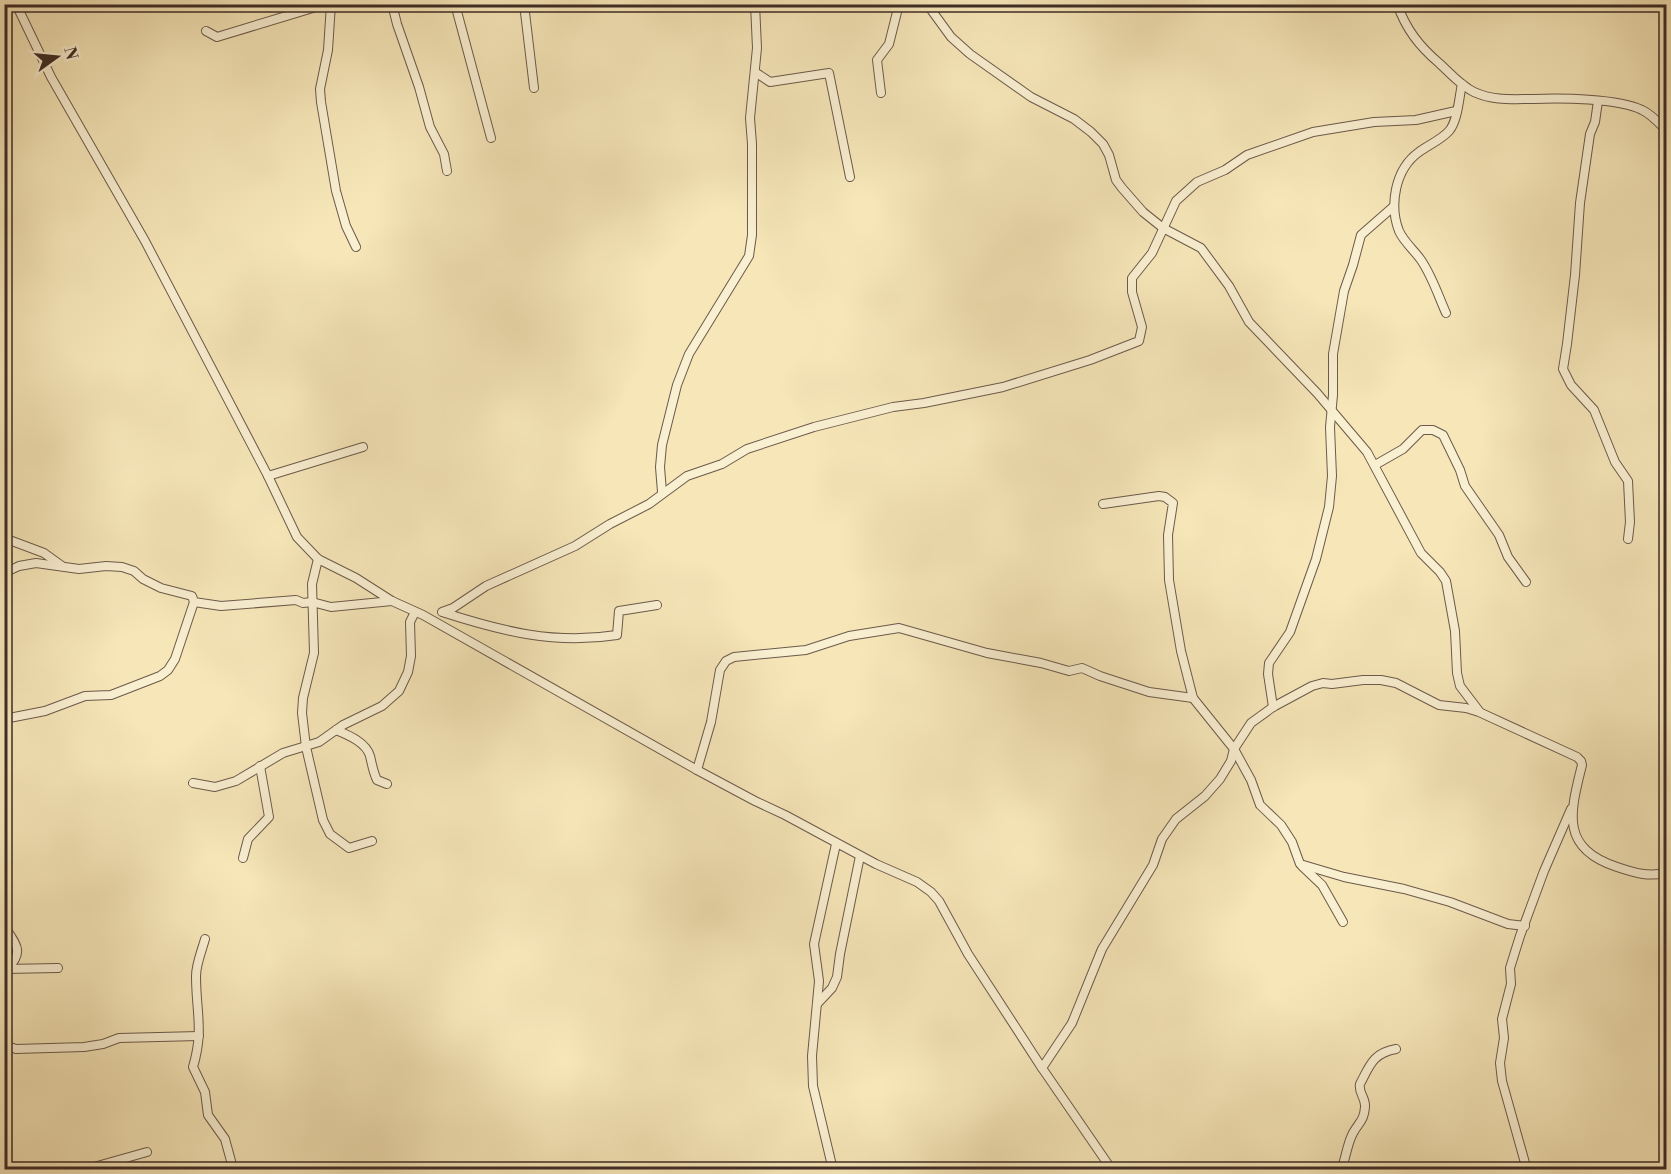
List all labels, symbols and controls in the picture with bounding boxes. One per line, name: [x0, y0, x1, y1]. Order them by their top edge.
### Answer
north arrow: [27, 27, 87, 87]
text: N: [59, 45, 82, 62]

